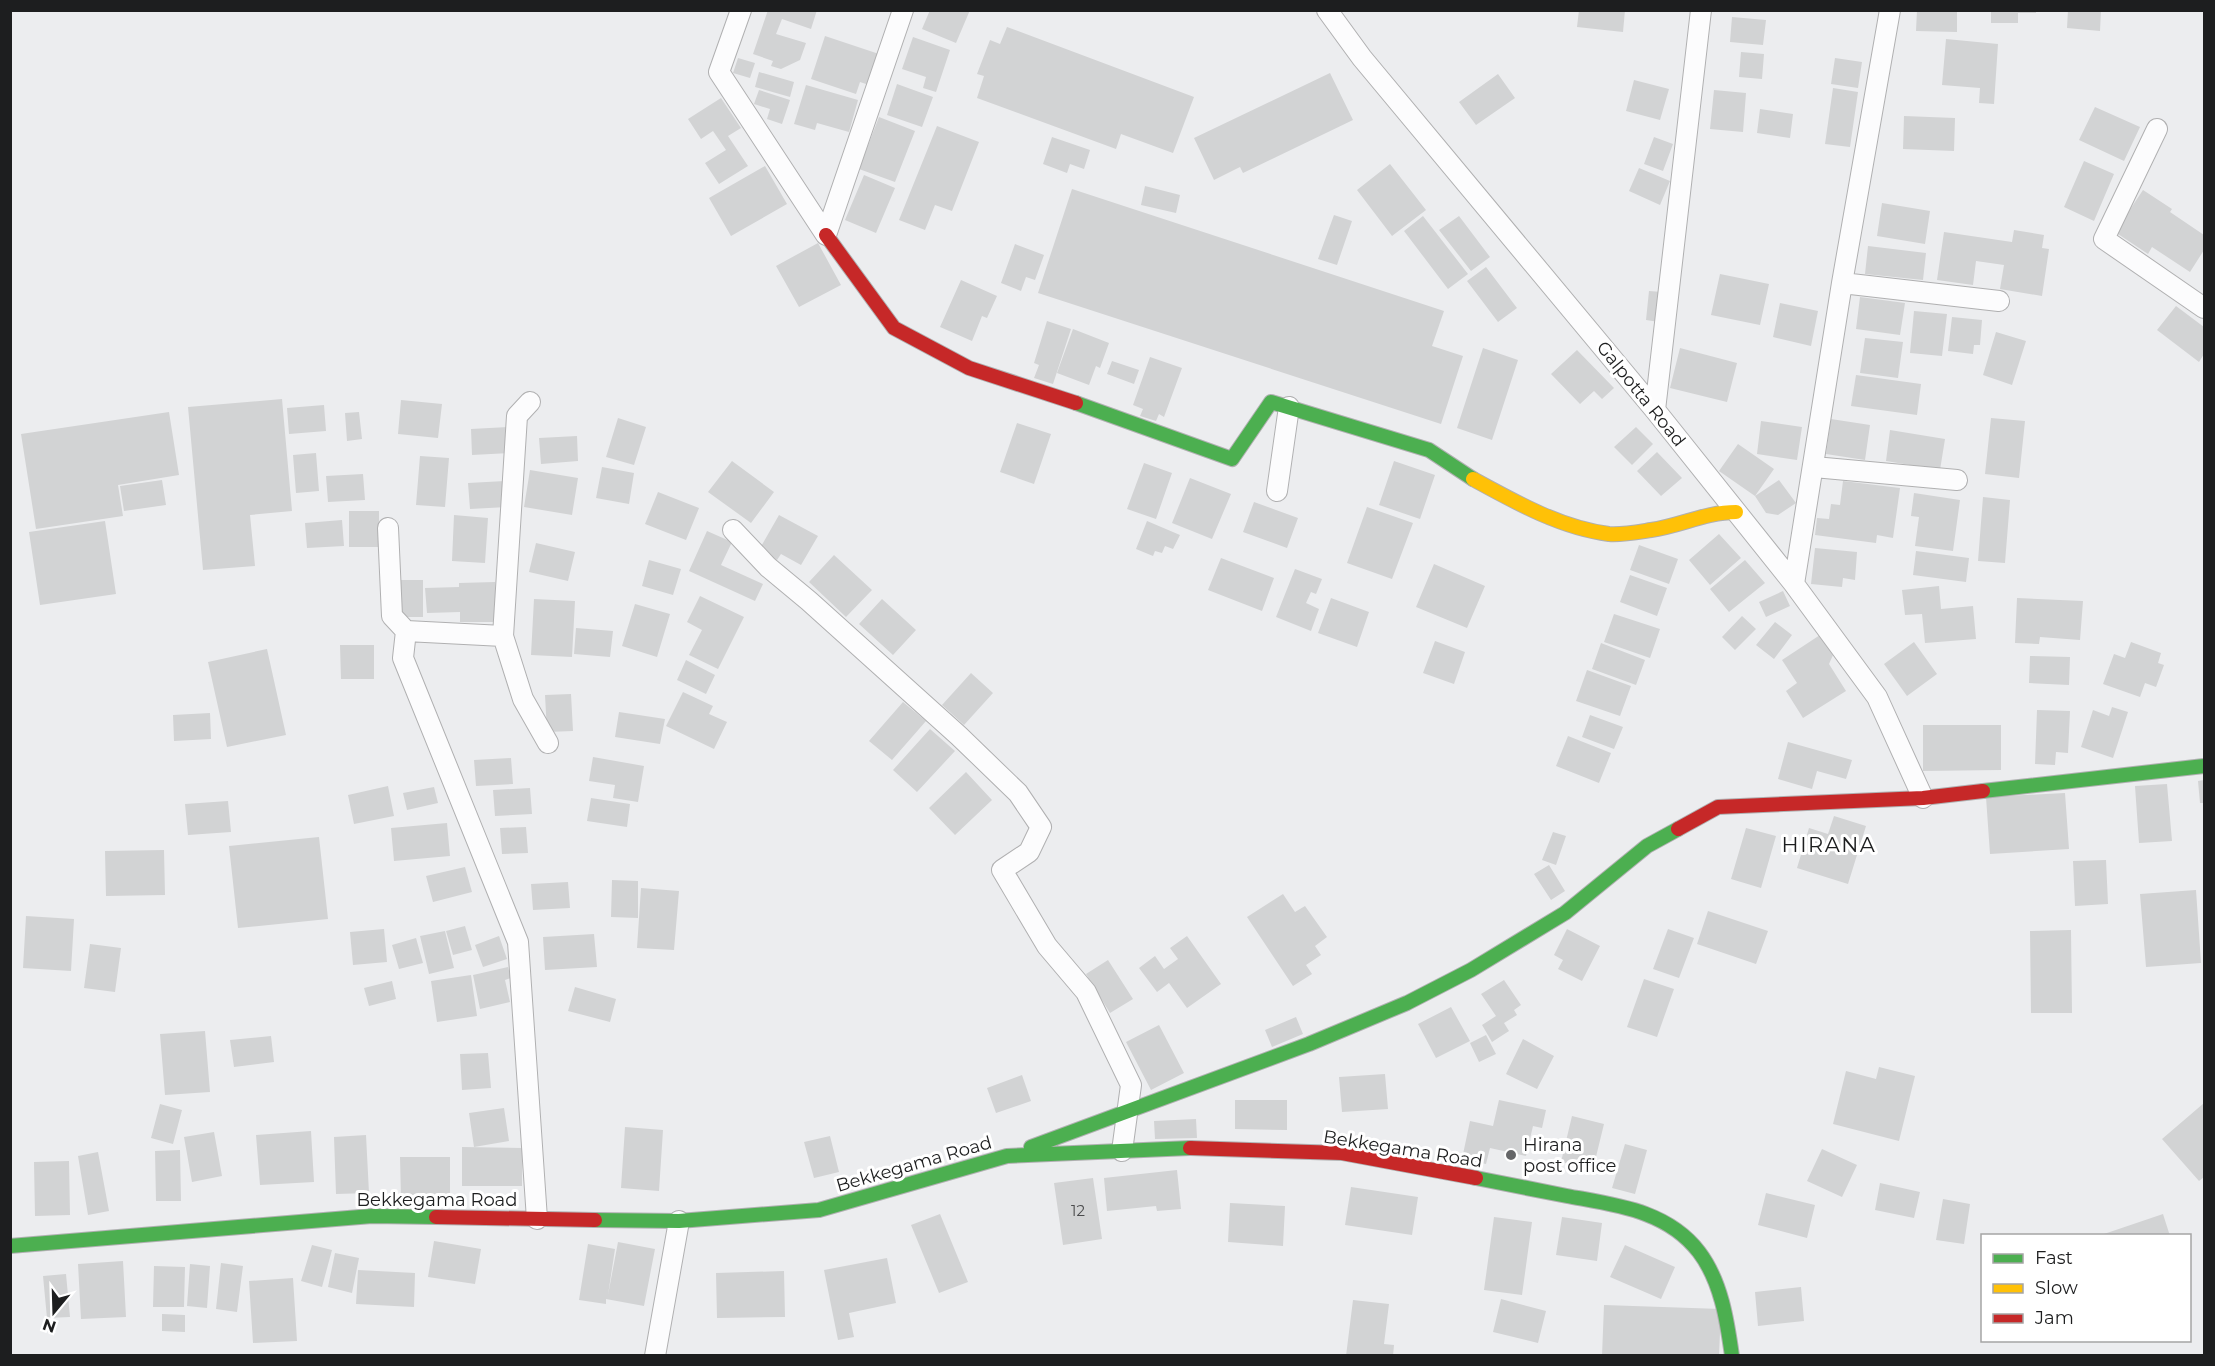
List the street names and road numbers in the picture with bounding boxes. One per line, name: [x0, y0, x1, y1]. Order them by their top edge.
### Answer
street label: Galpotta Road: [1592, 337, 1690, 451]
street label: Bekkegama Road: [1322, 1126, 1484, 1172]
street label: Bekkegama Road: [834, 1131, 994, 1197]
street label: Bekkegama Road: [357, 1189, 517, 1211]

